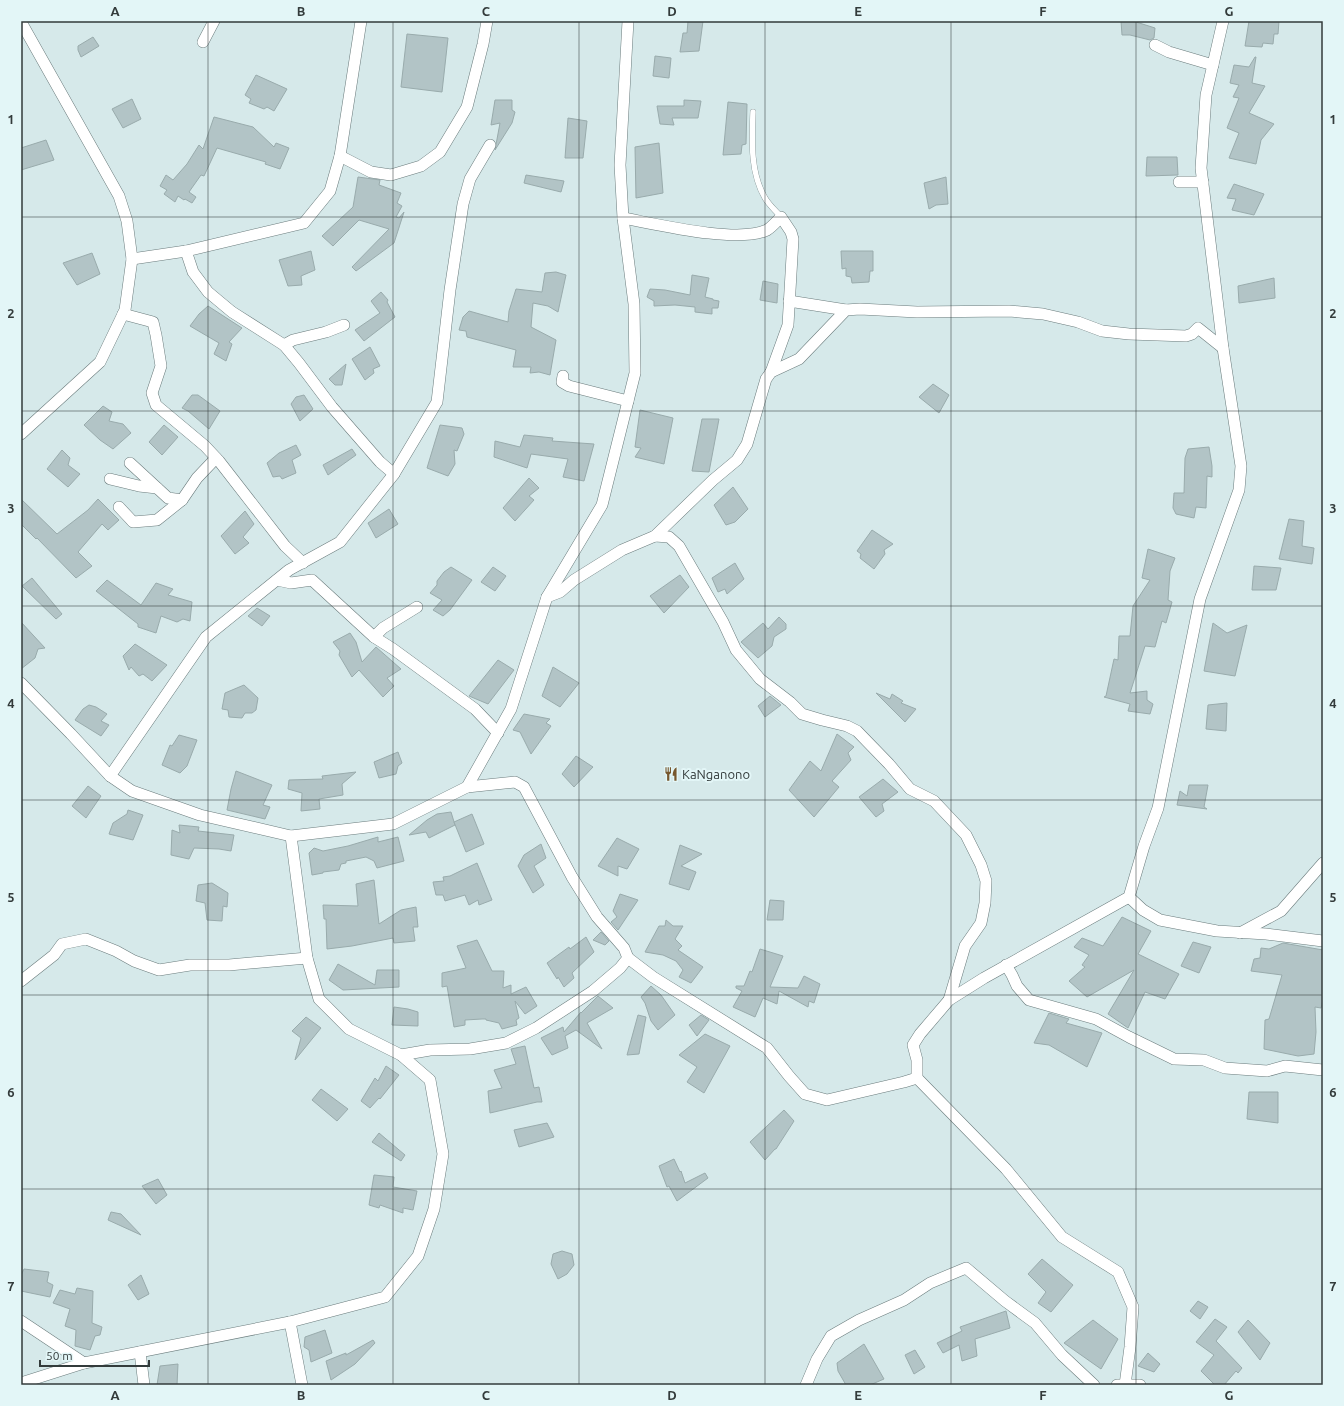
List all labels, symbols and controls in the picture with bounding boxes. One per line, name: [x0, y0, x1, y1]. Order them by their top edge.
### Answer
text: A: [110, 4, 120, 18]
text: B: [297, 4, 306, 18]
text: C: [482, 4, 491, 18]
text: D: [667, 4, 677, 18]
text: E: [854, 4, 862, 18]
text: F: [1039, 4, 1047, 18]
text: G: [1225, 4, 1234, 18]
text: 1: [7, 112, 15, 126]
text: 1: [1329, 112, 1337, 126]
text: 2: [7, 306, 15, 320]
text: 2: [1329, 306, 1337, 320]
text: 3: [7, 501, 15, 515]
text: 3: [1329, 501, 1337, 515]
text: 4: [7, 696, 15, 710]
text: 4: [1329, 696, 1337, 710]
restaurant icon: KaNganono: [663, 766, 679, 782]
place label: KaNganono: [682, 767, 750, 781]
text: 5: [7, 890, 15, 904]
text: 5: [1329, 890, 1337, 904]
text: 6: [7, 1085, 15, 1099]
text: 6: [1329, 1085, 1337, 1099]
text: 7: [7, 1279, 15, 1293]
text: 7: [1329, 1279, 1337, 1293]
scale bar: [40, 1342, 149, 1368]
text: 50 m: [46, 1349, 73, 1362]
text: A: [110, 1388, 120, 1402]
text: B: [297, 1388, 306, 1402]
text: C: [482, 1388, 491, 1402]
text: D: [667, 1388, 677, 1402]
text: E: [854, 1388, 862, 1402]
text: F: [1039, 1388, 1047, 1402]
text: G: [1225, 1388, 1234, 1402]

